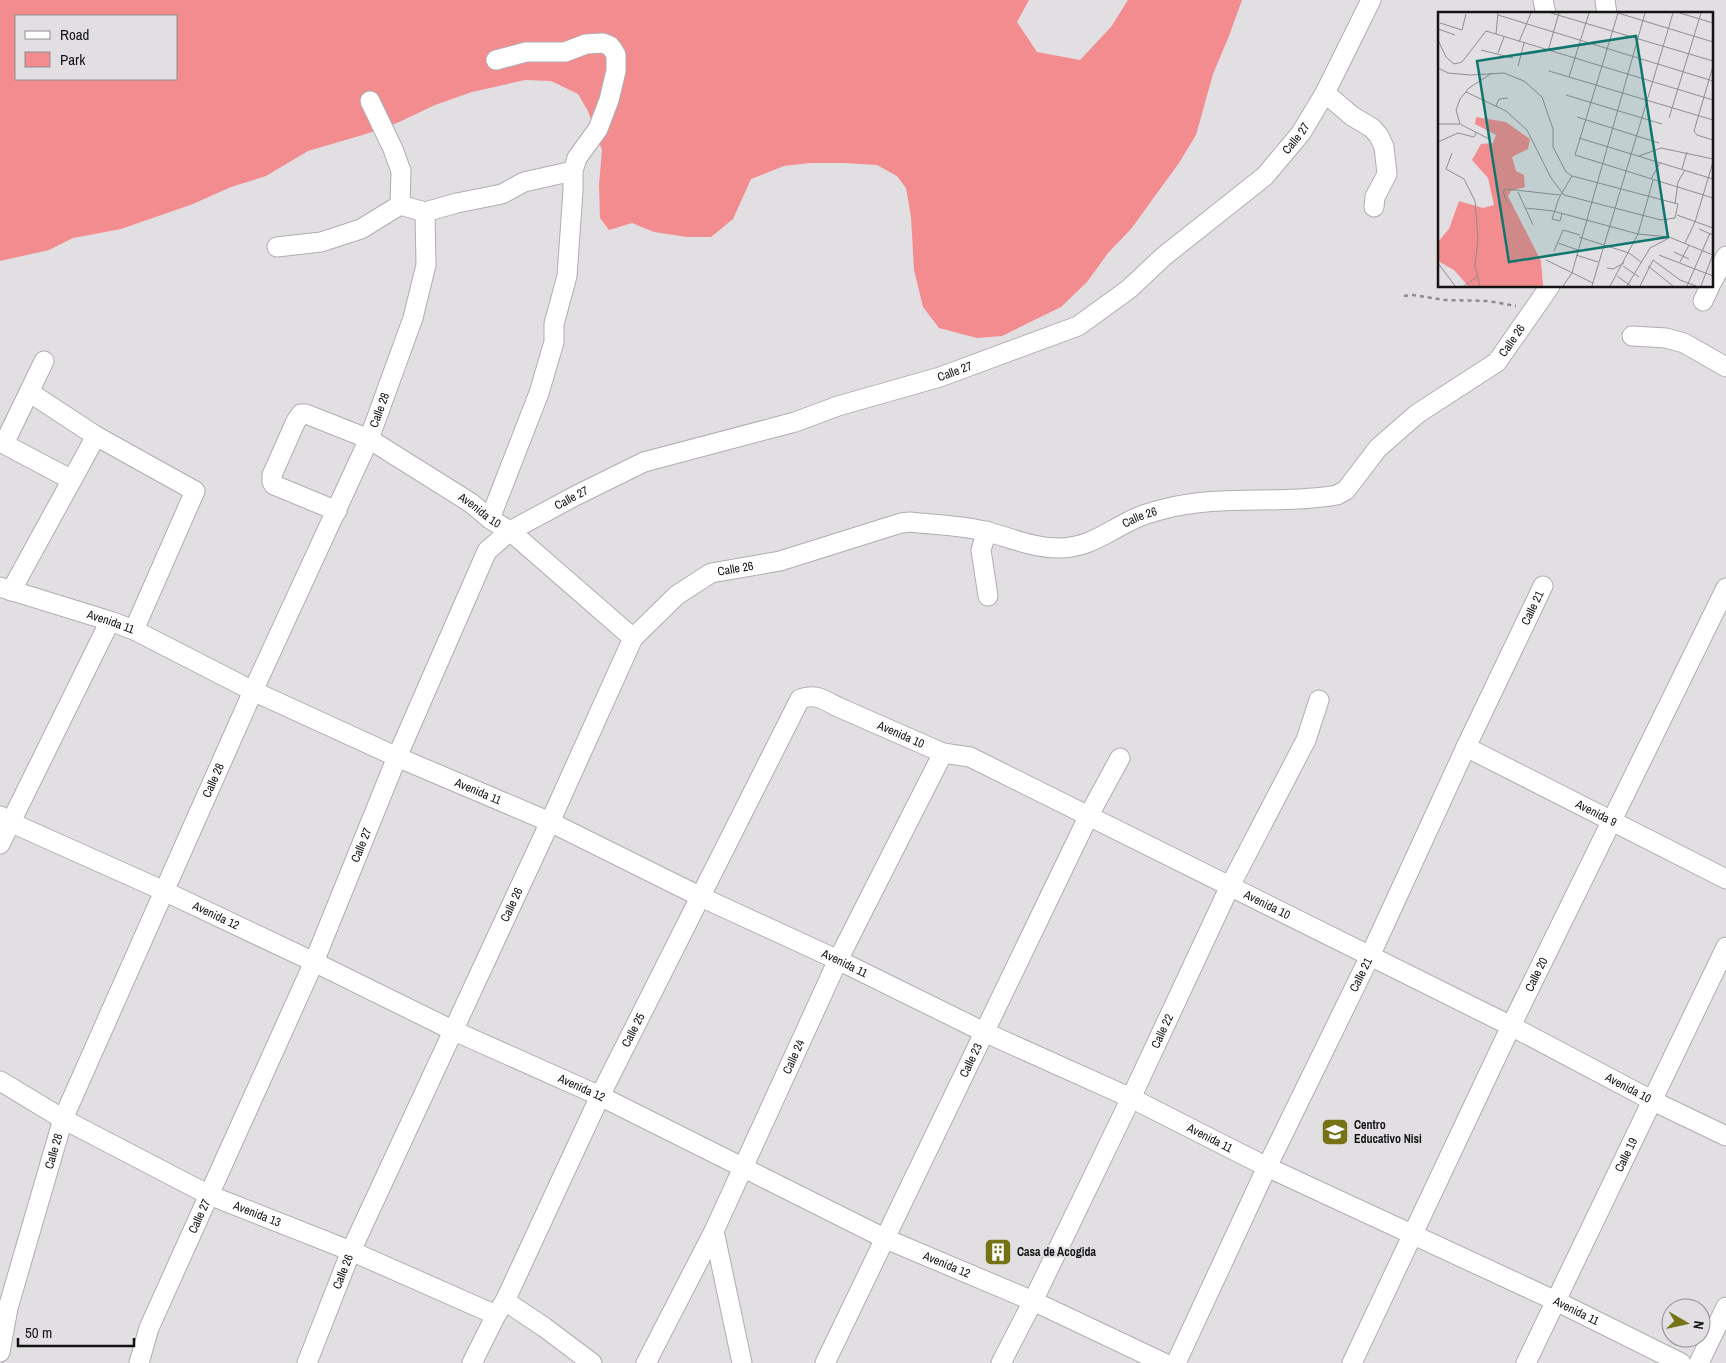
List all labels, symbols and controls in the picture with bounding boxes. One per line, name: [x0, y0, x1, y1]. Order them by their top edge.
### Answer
inset map: [1438, 12, 1714, 288]
legend: [15, 15, 178, 80]
text: Road: [60, 24, 89, 45]
text: Park: [60, 49, 86, 70]
street label: Calle 27: [1279, 119, 1314, 158]
street label: Calle 26: [1495, 321, 1529, 360]
street label: Calle 27: [935, 358, 975, 385]
street label: Calle 28: [366, 390, 393, 430]
street label: Calle 27: [552, 482, 592, 514]
street label: Avenida 10: [454, 489, 504, 532]
street label: Calle 26: [1119, 503, 1159, 532]
street label: Calle 26: [716, 558, 755, 580]
street label: Calle 21: [1517, 588, 1548, 628]
street label: Avenida 11: [84, 606, 137, 638]
street label: Avenida 10: [874, 717, 927, 752]
street label: Calle 28: [199, 761, 228, 800]
street label: Avenida 11: [451, 774, 504, 809]
street label: Avenida 9: [1572, 795, 1620, 830]
street label: Calle 27: [347, 825, 376, 865]
street label: Calle 26: [497, 885, 526, 925]
street label: Avenida 10: [1240, 886, 1293, 923]
street label: Avenida 12: [189, 897, 242, 934]
street label: Avenida 11: [818, 945, 871, 982]
street label: Calle 21: [1346, 955, 1376, 995]
street label: Calle 20: [1521, 955, 1551, 994]
street label: Calle 25: [618, 1010, 649, 1050]
street label: Calle 22: [1147, 1011, 1177, 1051]
street label: Calle 24: [779, 1037, 809, 1077]
street label: Calle 23: [956, 1041, 986, 1080]
street label: Avenida 10: [1602, 1069, 1654, 1107]
street label: Avenida 12: [555, 1070, 608, 1105]
school or university icon: Centro Educativo Nisi: [1320, 1117, 1350, 1147]
place label: Centro Educativo Nisi: [1354, 1117, 1422, 1147]
street label: Avenida 11: [1184, 1119, 1236, 1157]
street label: Calle 28: [41, 1132, 66, 1171]
street label: Calle 19: [1611, 1135, 1641, 1175]
street label: Calle 27: [185, 1196, 214, 1236]
street label: Avenida 13: [230, 1197, 283, 1231]
building icon: Casa de Acogida: [983, 1237, 1013, 1267]
place label: Casa de Acogida: [1017, 1244, 1096, 1260]
street label: Avenida 12: [920, 1247, 973, 1282]
street label: Calle 26: [329, 1252, 357, 1292]
street label: Avenida 11: [1550, 1292, 1602, 1329]
north arrow: [1661, 1298, 1711, 1348]
scale bar: [18, 1316, 134, 1348]
text: N: [1689, 1320, 1708, 1331]
text: 50 m: [25, 1322, 52, 1343]

